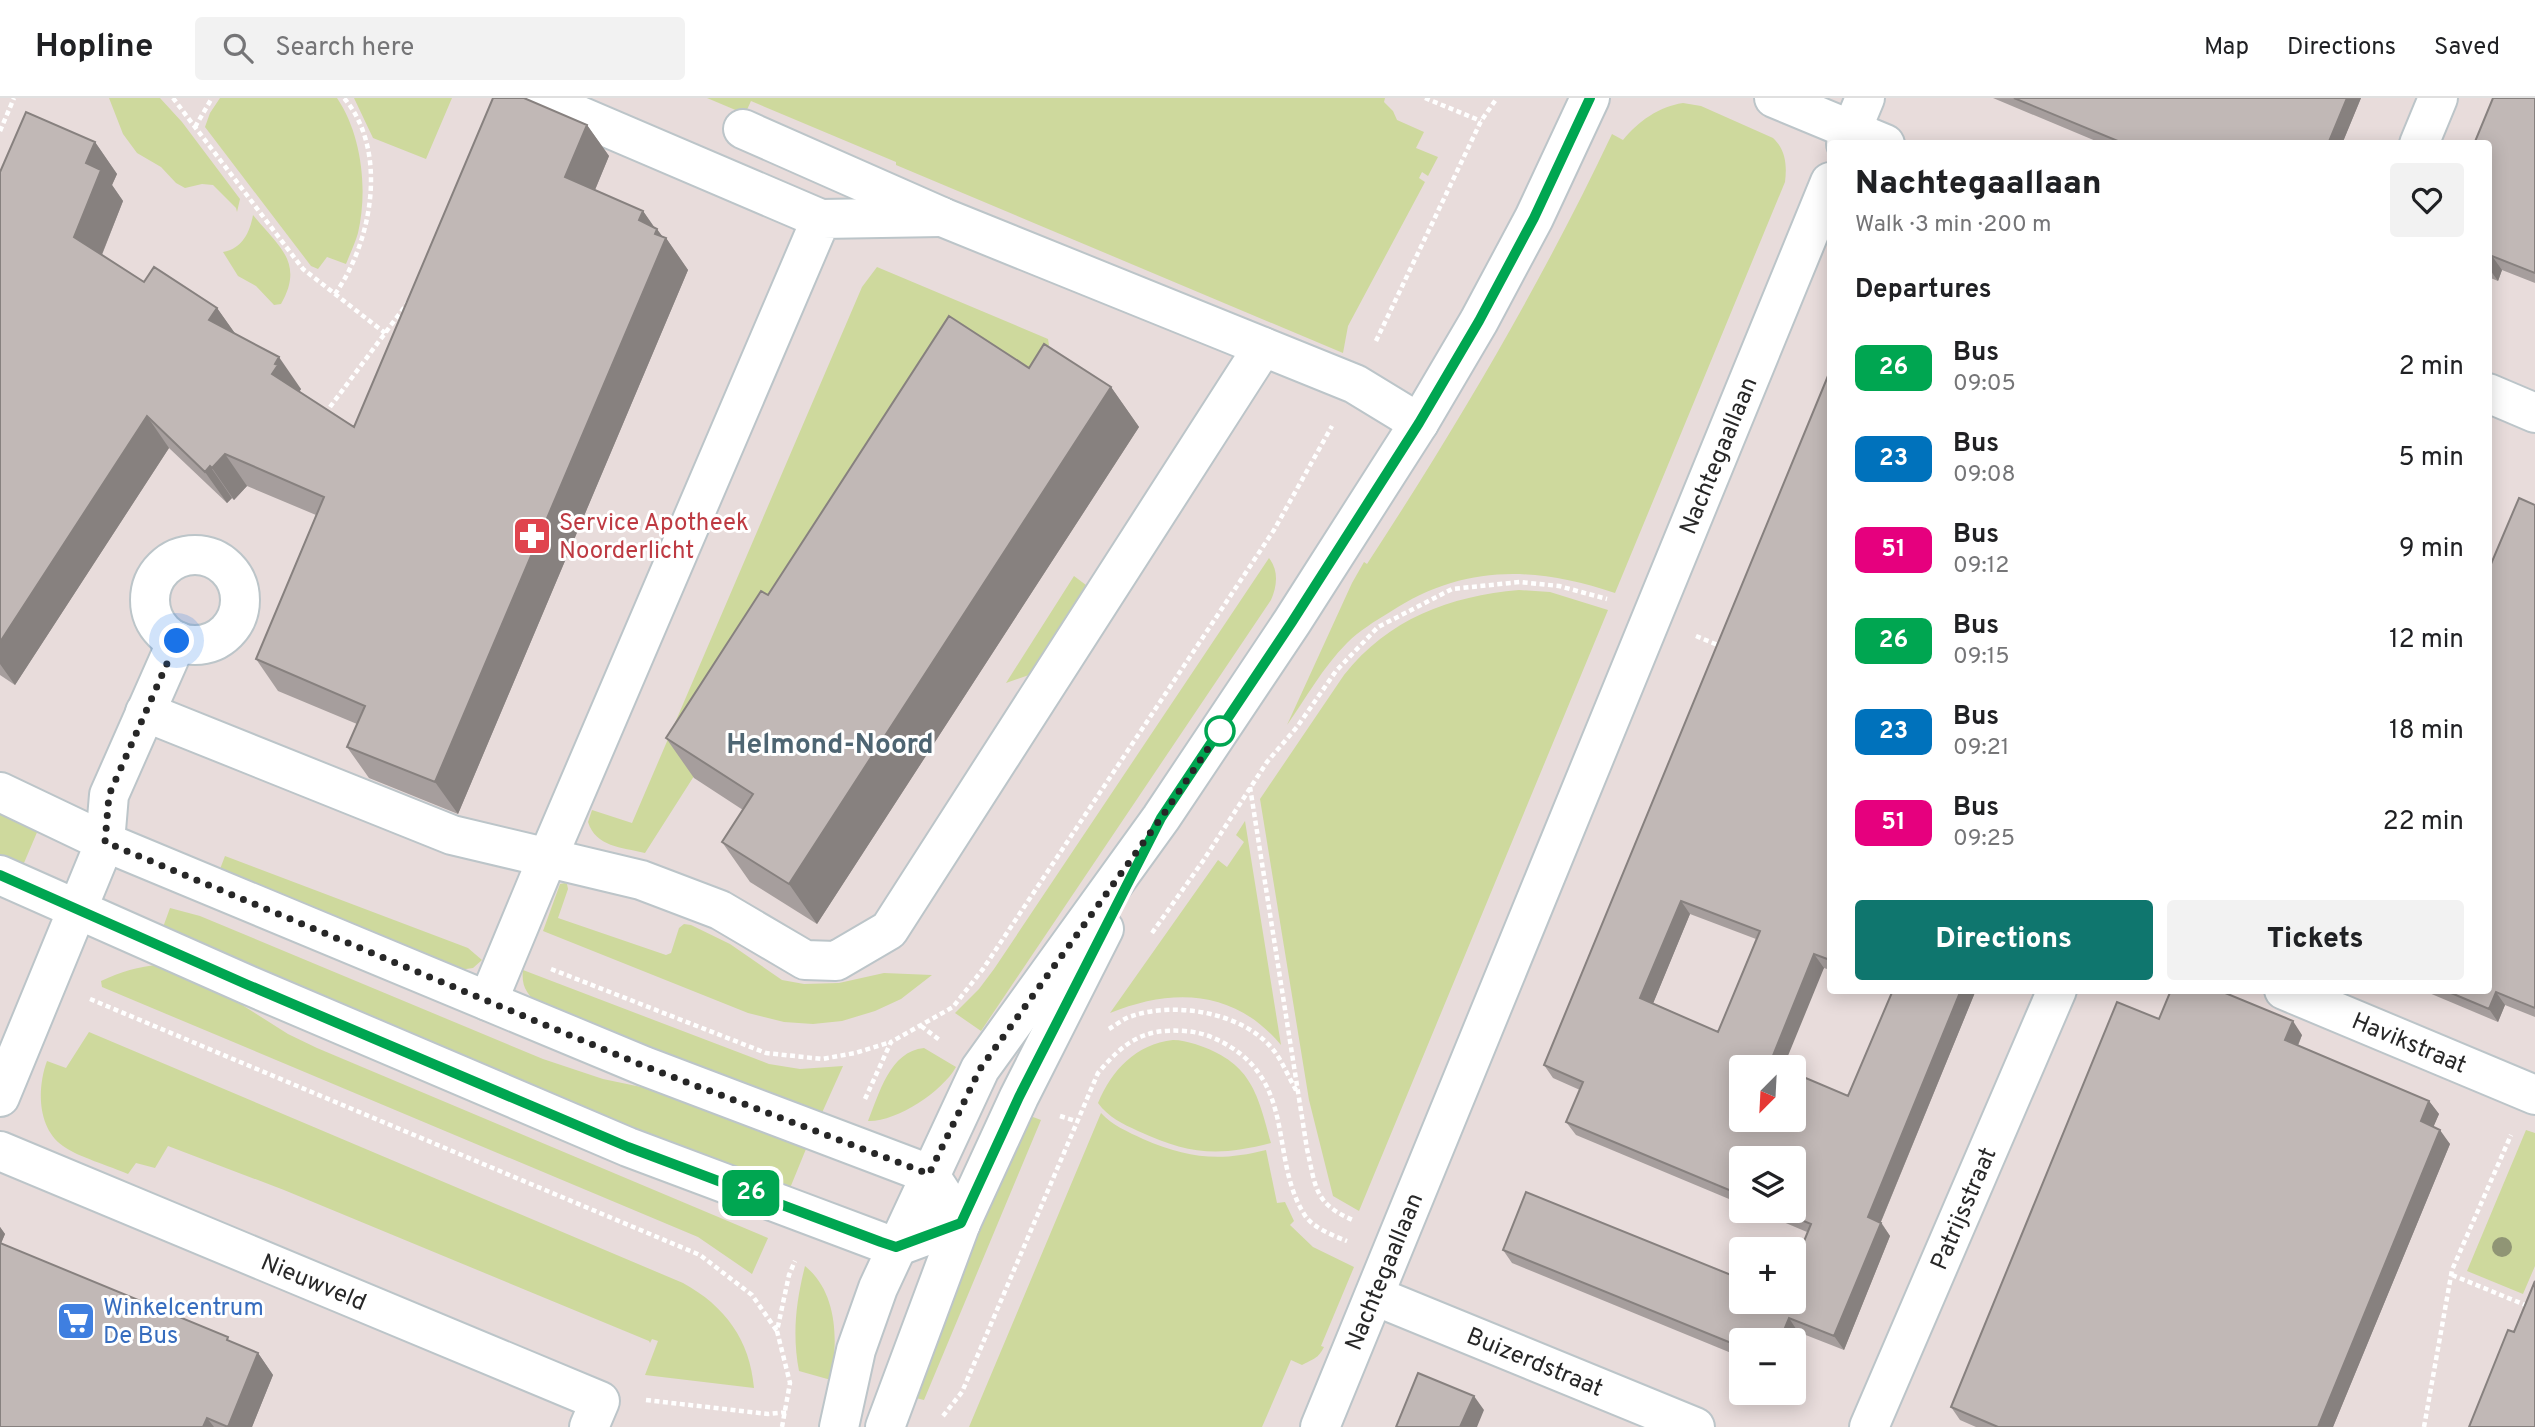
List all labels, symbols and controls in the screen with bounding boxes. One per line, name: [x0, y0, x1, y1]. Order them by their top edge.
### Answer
search box: [195, 17, 685, 80]
text: Hopline: [35, 27, 153, 69]
icon: search: [219, 29, 257, 67]
text: Search here: [275, 32, 414, 65]
text: Map: [2204, 33, 2249, 63]
text: Directions: [2287, 33, 2396, 63]
text: Saved: [2434, 33, 2500, 63]
button: heart: [2390, 163, 2464, 237]
text: Nachtegaallaan: [1855, 164, 2102, 206]
text: Walk · 3 min · 200 m: [1855, 211, 2052, 240]
text: Departures: [1855, 274, 1992, 307]
text: Bus: [1953, 337, 1999, 370]
text: 2 min: [2399, 351, 2464, 384]
text: 26: [1879, 353, 1908, 383]
text: 09:05: [1953, 370, 2016, 399]
street label: Nachtegaallaan: [1674, 373, 1765, 539]
text: Bus: [1953, 428, 1999, 461]
text: 5 min: [2398, 442, 2464, 475]
text: 23: [1879, 444, 1908, 474]
text: 09:08: [1953, 461, 2016, 490]
place label: Service Apotheek Noorderlicht: [559, 509, 749, 567]
pharmacy icon: Service Apotheek Noorderlicht: [511, 515, 553, 557]
text: Bus: [1953, 519, 1999, 552]
text: 9 min: [2399, 533, 2464, 566]
text: 51: [1881, 535, 1906, 565]
text: 09:12: [1953, 552, 2009, 581]
text: Bus: [1953, 610, 1999, 643]
your location: [159, 623, 194, 658]
text: 12 min: [2389, 624, 2464, 657]
text: 26: [1879, 626, 1908, 656]
text: 09:15: [1953, 643, 2010, 672]
text: Bus: [1953, 701, 1999, 734]
text: 18 min: [2389, 715, 2464, 748]
unlabelled marker: [1205, 716, 1235, 746]
text: 23: [1879, 717, 1908, 747]
district label: Helmond-Noord: [726, 728, 934, 764]
text: 09:21: [1953, 734, 2009, 763]
text: Bus: [1953, 792, 1999, 825]
text: 22 min: [2383, 806, 2464, 839]
text: 51: [1881, 808, 1906, 838]
text: 09:25: [1953, 825, 2015, 854]
button: Directions: [1855, 900, 2153, 980]
button: Tickets: [2167, 900, 2464, 980]
street label: Havikstraat: [2347, 1007, 2471, 1082]
north arrow: [1729, 1055, 1806, 1132]
map controls: [1729, 1055, 1806, 1405]
street label: Patrijsstraat: [1925, 1143, 2004, 1275]
button: layers: [1729, 1146, 1806, 1223]
line badge: 26: [720, 1170, 782, 1216]
text: 26: [736, 1178, 766, 1208]
street label: Nachtegaallaan: [1340, 1189, 1431, 1355]
button: +: [1729, 1237, 1806, 1314]
street label: Nieuwveld: [256, 1248, 370, 1319]
place label: Winkelcentrum De Bus: [103, 1294, 264, 1352]
supermarket icon: Winkelcentrum De Bus: [55, 1300, 97, 1342]
street label: Buizerdstraat: [1462, 1322, 1607, 1405]
button: −: [1729, 1328, 1806, 1405]

